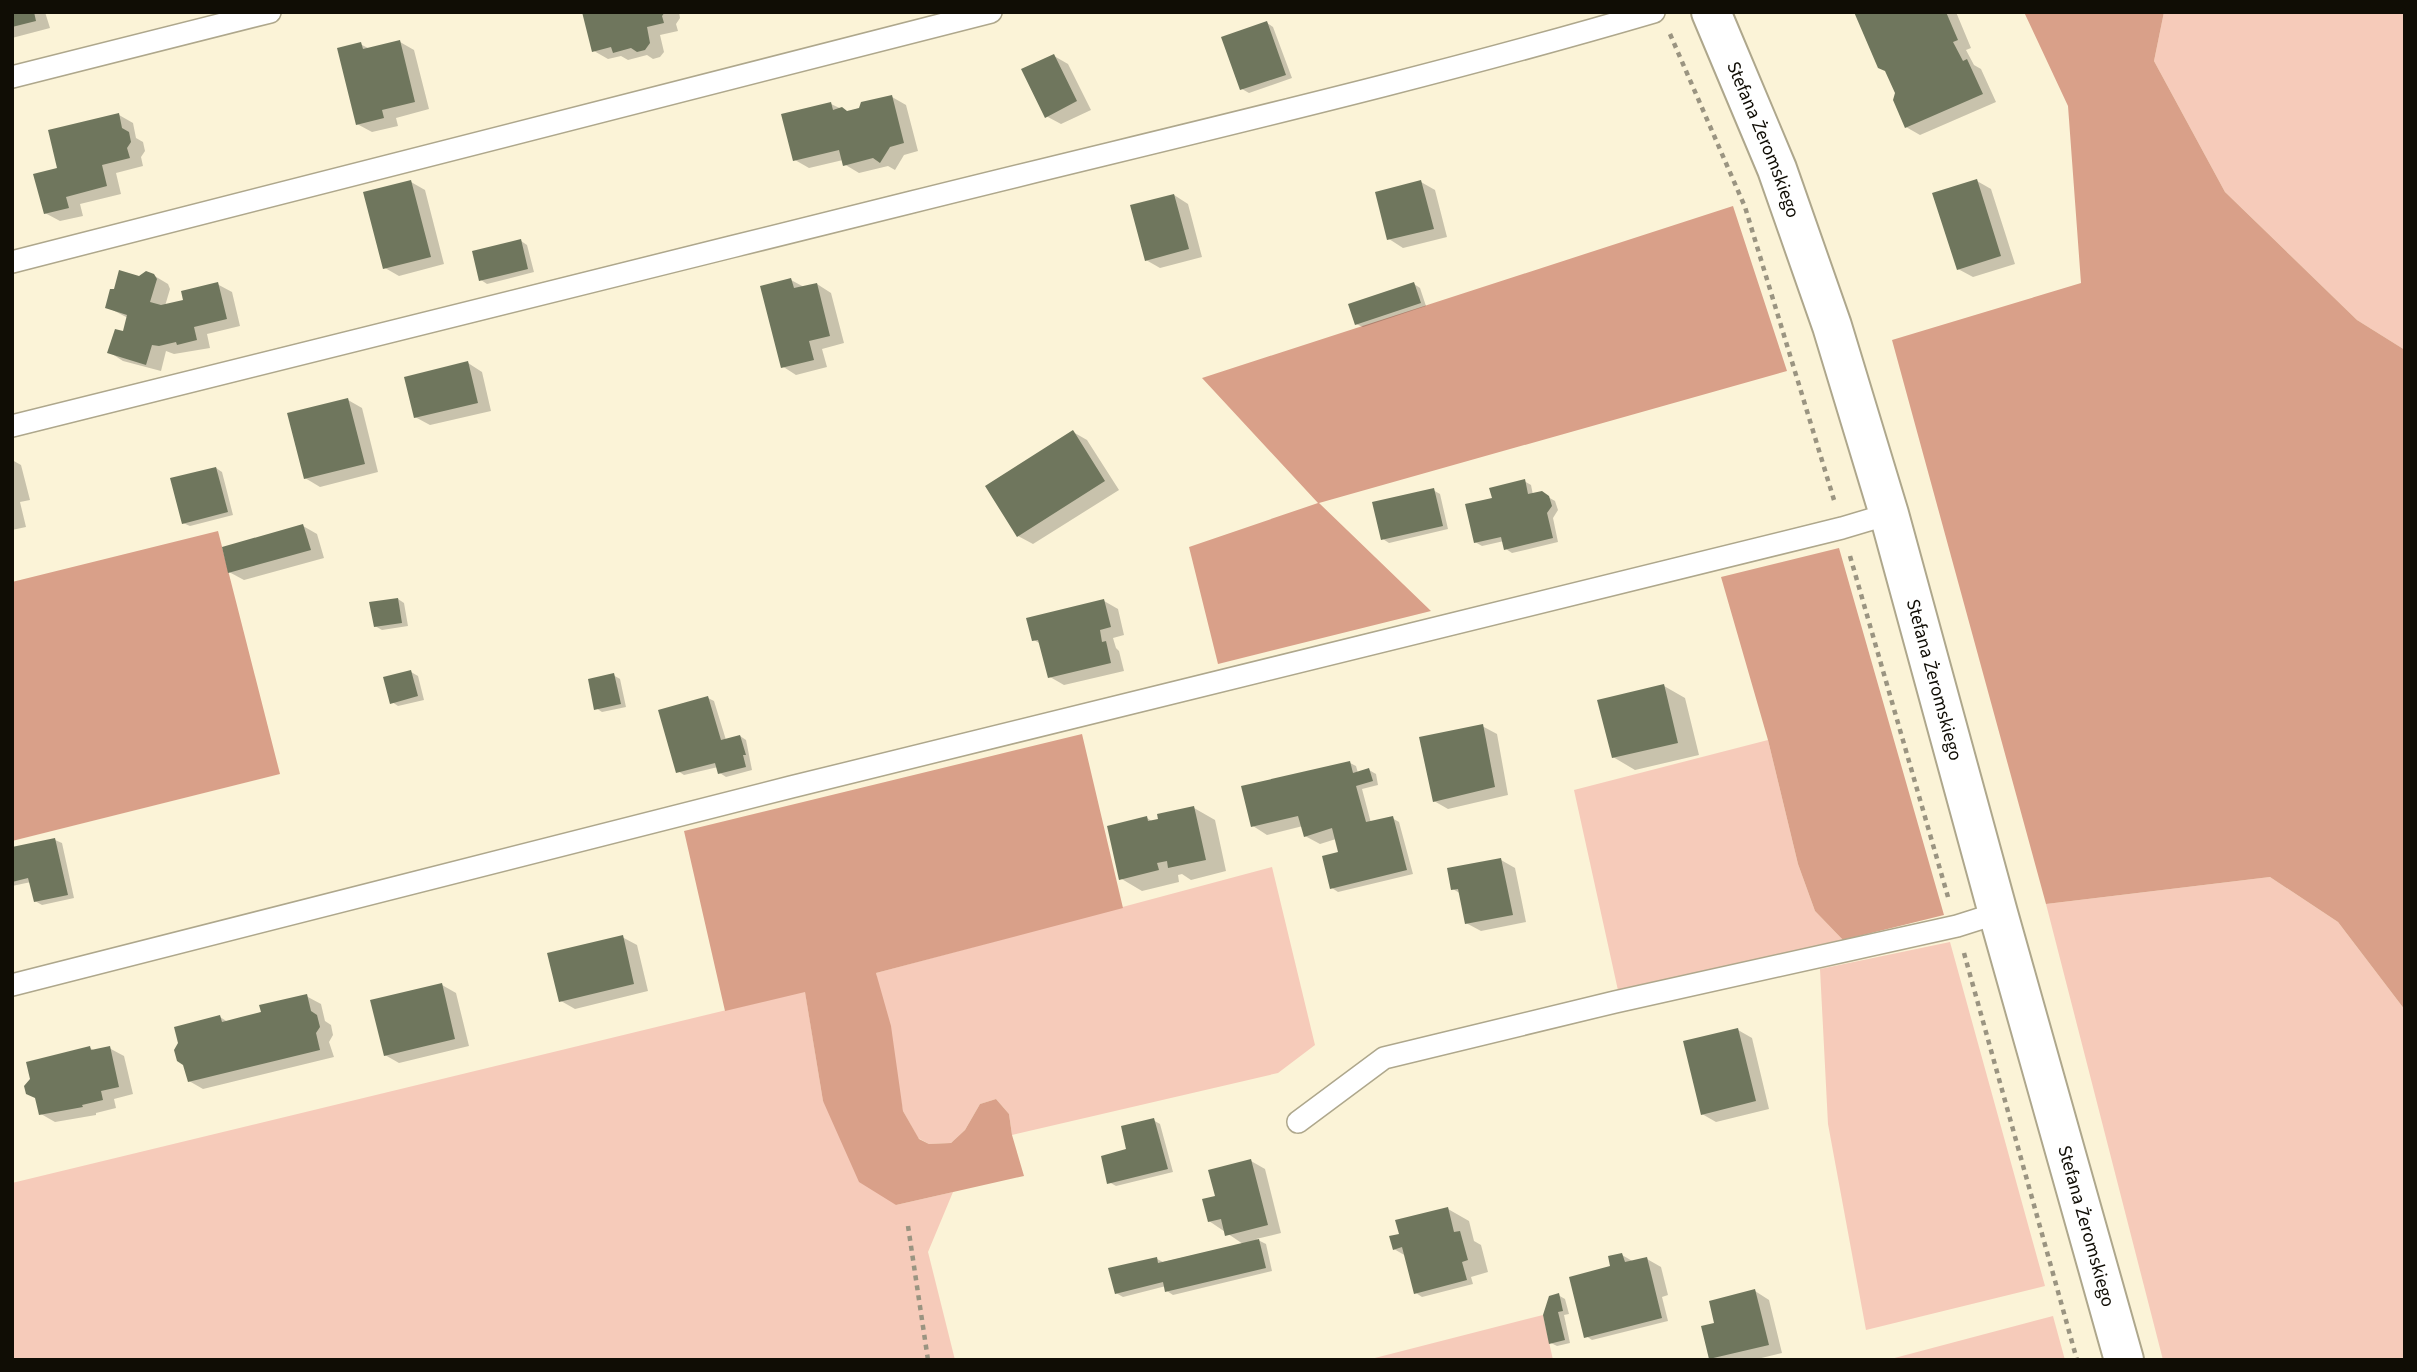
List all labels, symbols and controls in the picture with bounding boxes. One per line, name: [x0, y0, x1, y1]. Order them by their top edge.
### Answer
street label: Stefana Żeromskiego: [1720, 57, 1807, 222]
street label: Stefana Żeromskiego: [1899, 596, 1969, 764]
street label: Stefana Żeromskiego: [2051, 1142, 2122, 1310]

